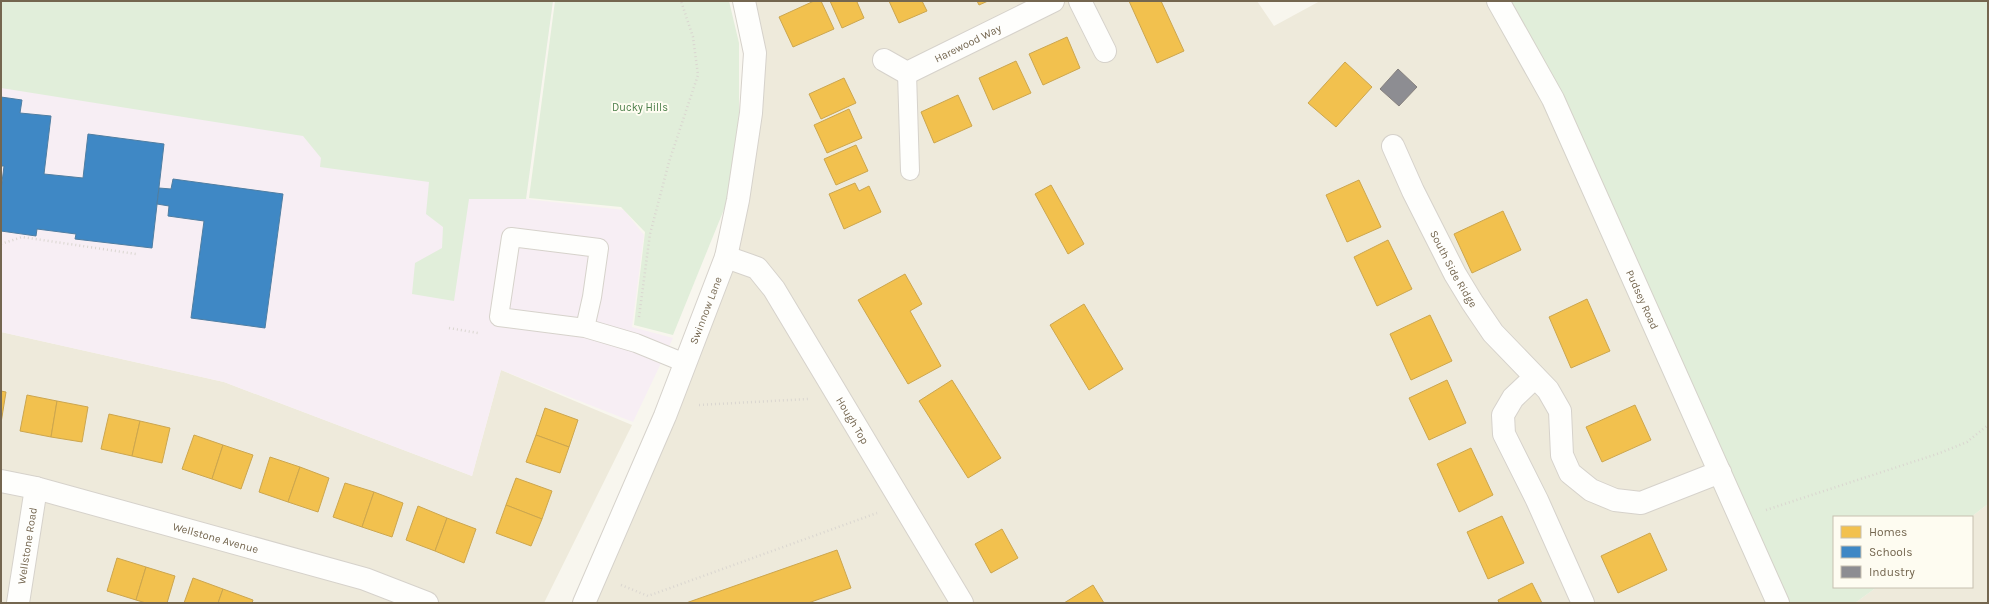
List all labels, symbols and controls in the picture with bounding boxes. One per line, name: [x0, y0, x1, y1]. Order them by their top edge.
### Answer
street label: Harewood Way: [932, 21, 1003, 65]
park label: Ducky Hills: [612, 101, 668, 114]
street label: South Side Ridge: [1427, 228, 1480, 310]
street label: Pudsey Road: [1624, 268, 1661, 331]
street label: Swinnow Lane: [687, 274, 725, 346]
street label: Hough Top: [834, 394, 872, 446]
street label: Wellstone Road: [15, 506, 39, 585]
legend: [1833, 516, 1973, 588]
street label: Wellstone Avenue: [171, 520, 260, 556]
text: Homes: [1869, 525, 1907, 539]
text: Schools: [1869, 545, 1912, 559]
text: Industry: [1869, 565, 1915, 579]

